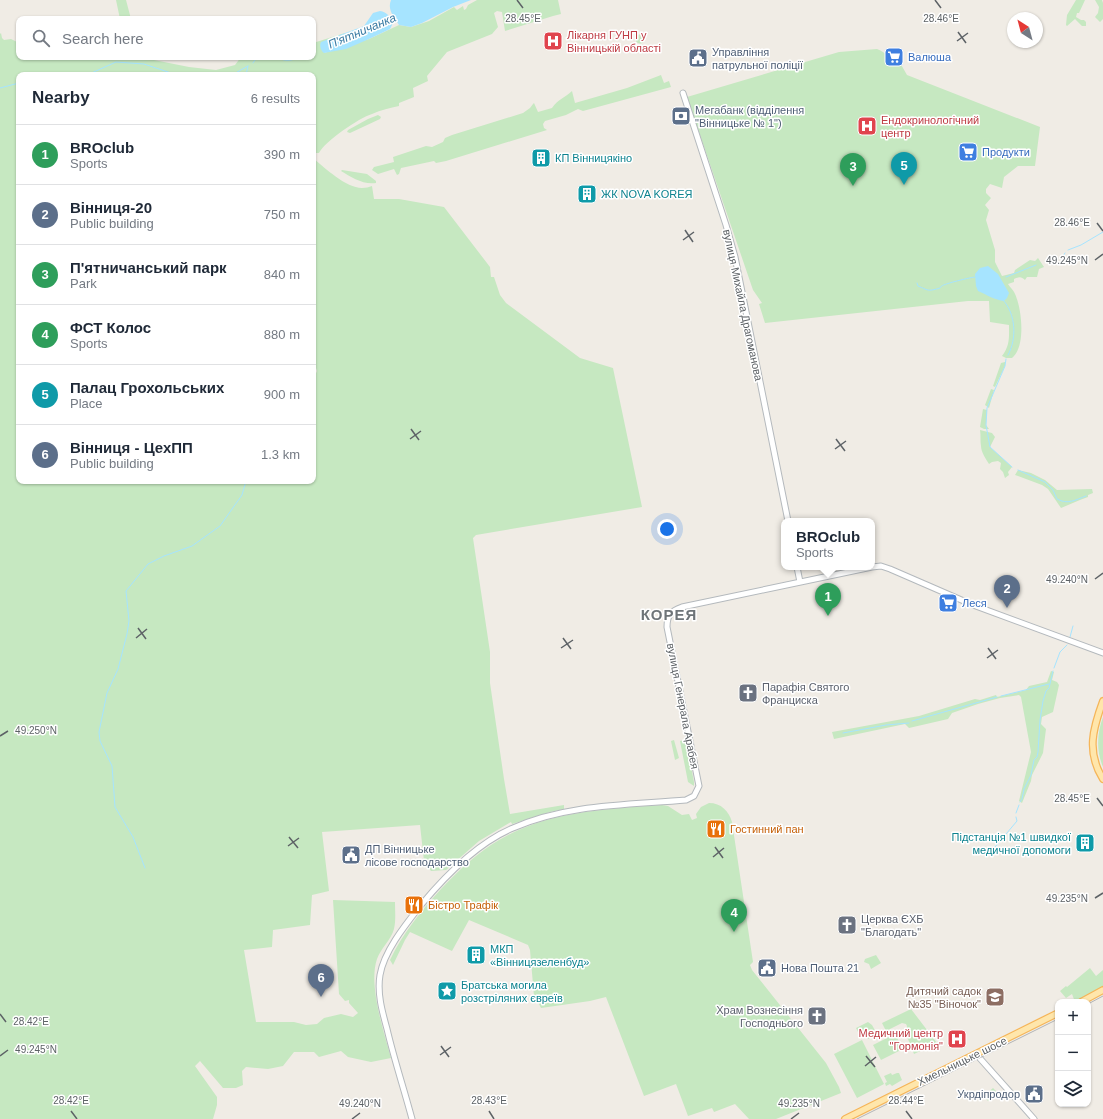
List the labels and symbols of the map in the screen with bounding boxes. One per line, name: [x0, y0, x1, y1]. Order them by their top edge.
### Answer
water label: П'ятничанка: [326, 10, 398, 52]
north arrow: [1007, 12, 1043, 48]
text: 28.45°E: [505, 13, 541, 24]
text: 28.46°E: [923, 13, 959, 24]
place label: Лікарня ГУНП у Вінницькій області: [567, 29, 661, 54]
hospital icon: Лікарня ГУНП у Вінницькій області: [542, 30, 564, 52]
place label: Управління патрульної поліції: [712, 46, 803, 71]
supermarket icon: Валюша: [883, 46, 905, 68]
public building icon: Управління патрульної поліції: [687, 47, 709, 69]
place label: Валюша: [908, 51, 952, 63]
place label: Мегабанк (відділення "Вінницьке № 1"): [695, 104, 804, 129]
bank icon: Мегабанк (відділення "Вінницьке № 1"): [670, 105, 692, 127]
place label: Ендокринологічний центр: [881, 114, 979, 139]
hospital icon: Ендокринологічний центр: [856, 115, 878, 137]
supermarket icon: Продукти: [957, 141, 979, 163]
place label: Продукти: [982, 146, 1030, 158]
building icon: КП Вінницякіно: [530, 147, 552, 169]
place label: КП Вінницякіно: [555, 152, 632, 164]
pin: 5: [891, 152, 917, 185]
pin: 3: [840, 153, 866, 186]
building icon: ЖК NOVA KOREЯ: [576, 183, 598, 205]
place label: ЖК NOVA KOREЯ: [601, 188, 693, 200]
text: 28.46°E: [1054, 217, 1090, 228]
street label: вулиця Михайла Драгоманова: [721, 228, 765, 383]
text: 49.245°N: [1046, 255, 1088, 266]
your location: [657, 519, 677, 539]
text: 49.240°N: [1046, 574, 1088, 585]
pin: 2: [994, 575, 1020, 608]
pin: 1: [815, 583, 841, 616]
supermarket icon: Леся: [937, 592, 959, 614]
place label: Леся: [962, 597, 987, 609]
district label: КОРЕЯ: [641, 606, 697, 623]
street label: вулиця Генерала Арабея: [665, 642, 701, 770]
place label: Парафія Святого Франциска: [762, 681, 849, 706]
church icon: Парафія Святого Франциска: [737, 682, 759, 704]
text: 49.250°N: [15, 725, 57, 736]
text: 28.45°E: [1054, 793, 1090, 804]
restaurant icon: Гостинний пан: [705, 818, 727, 840]
place label: Гостинний пан: [730, 823, 804, 835]
place label: Підстанція №1 швидкої медичної допомоги: [952, 831, 1071, 856]
building icon: Підстанція №1 швидкої медичної допомоги: [1074, 832, 1096, 854]
place label: ДП Вінницьке лісове господарство: [365, 843, 469, 868]
public building icon: ДП Вінницьке лісове господарство: [340, 844, 362, 866]
text: 49.235°N: [1046, 893, 1088, 904]
restaurant icon: Бістро Трафік: [403, 894, 425, 916]
place label: Бістро Трафік: [428, 899, 498, 911]
pin: 4: [721, 899, 747, 932]
place label: Церква ЄХБ "Благодать": [861, 913, 924, 938]
church icon: Церква ЄХБ "Благодать": [836, 914, 858, 936]
place label: МКП «Вінницязеленбуд»: [490, 943, 589, 968]
building icon: МКП «Вінницязеленбуд»: [465, 944, 487, 966]
public building icon: Нова Пошта 21: [756, 957, 778, 979]
place label: Нова Пошта 21: [781, 962, 859, 974]
pin: 6: [308, 964, 334, 997]
place label: Братська могила розстріляних євреїв: [461, 979, 563, 1004]
place icon: Братська могила розстріляних євреїв: [436, 980, 458, 1002]
place label: Дитячий садок №35 "Віночок": [906, 985, 981, 1010]
school or university icon: Дитячий садок №35 "Віночок": [984, 986, 1006, 1008]
place label: Храм Вознесіння Господнього: [716, 1004, 803, 1029]
church icon: Храм Вознесіння Господнього: [806, 1005, 828, 1027]
text: 28.42°E: [13, 1016, 49, 1027]
place label: Медичний центр "Гормонія": [859, 1027, 943, 1052]
hospital icon: Медичний центр "Гормонія": [946, 1028, 968, 1050]
street label: Хмельницьке шосе: [915, 1034, 1009, 1088]
text: 49.245°N: [15, 1044, 57, 1055]
public building icon: Укрдіпродор: [1023, 1083, 1045, 1105]
place label: Укрдіпродор: [957, 1088, 1020, 1100]
text: 28.42°E: [53, 1095, 89, 1106]
text: 28.43°E: [471, 1095, 507, 1106]
text: 28.44°E: [888, 1095, 924, 1106]
text: 49.240°N: [339, 1098, 381, 1109]
text: 49.235°N: [778, 1098, 820, 1109]

